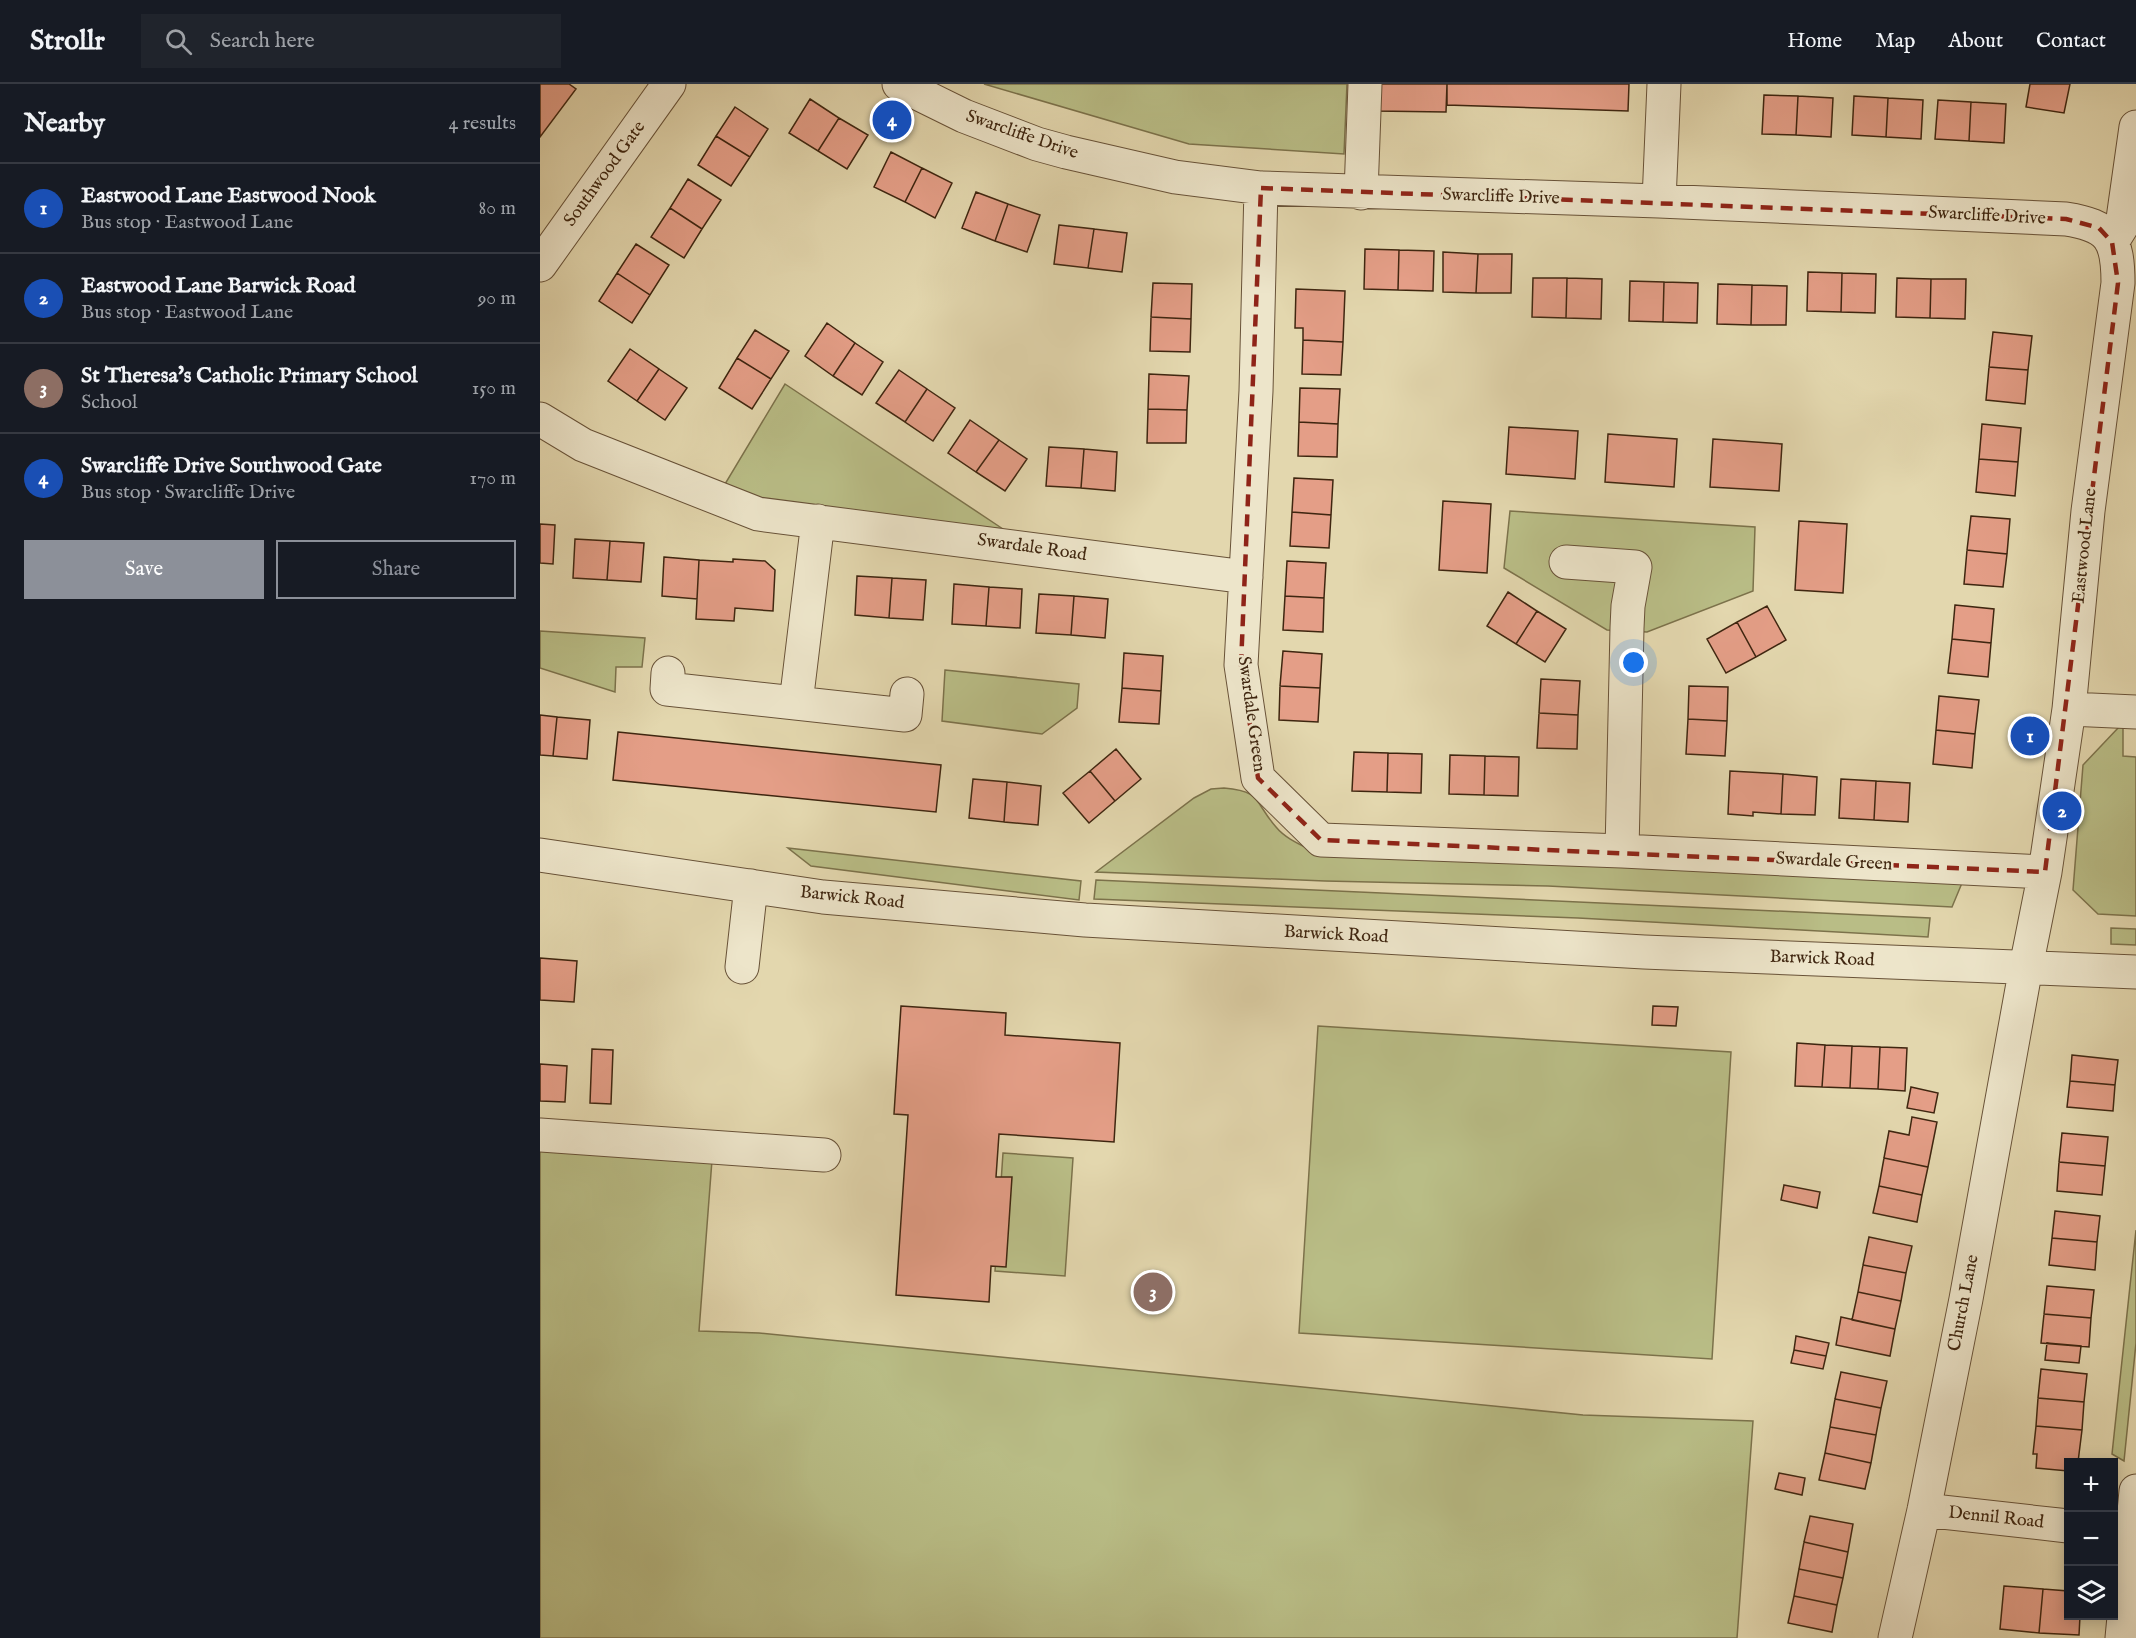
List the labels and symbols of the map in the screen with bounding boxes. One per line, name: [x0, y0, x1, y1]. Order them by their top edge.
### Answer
pin: 4: [872, 98, 912, 142]
street label: Swarcliffe Drive: [963, 105, 1081, 165]
street label: Southwood Gate: [559, 117, 651, 231]
street label: Swarcliffe Drive: [1442, 183, 1560, 211]
street label: Swarcliffe Drive: [1928, 201, 2046, 231]
street label: Eastwood Lane: [2068, 487, 2102, 605]
street label: Swardale Road: [976, 529, 1089, 567]
your location: [1619, 648, 1648, 677]
street label: Swardale Green: [1231, 655, 1271, 774]
pin: 1: [2010, 714, 2050, 758]
pin: 2: [2042, 788, 2081, 834]
street label: Swardale Green: [1775, 847, 1893, 877]
street label: Barwick Road: [799, 881, 906, 915]
street label: Barwick Road: [1283, 921, 1389, 949]
street label: Barwick Road: [1769, 946, 1875, 972]
street label: Church Lane: [1943, 1253, 1985, 1353]
pin: 3: [1134, 1270, 1172, 1314]
street label: Dennil Road: [1947, 1502, 2045, 1535]

